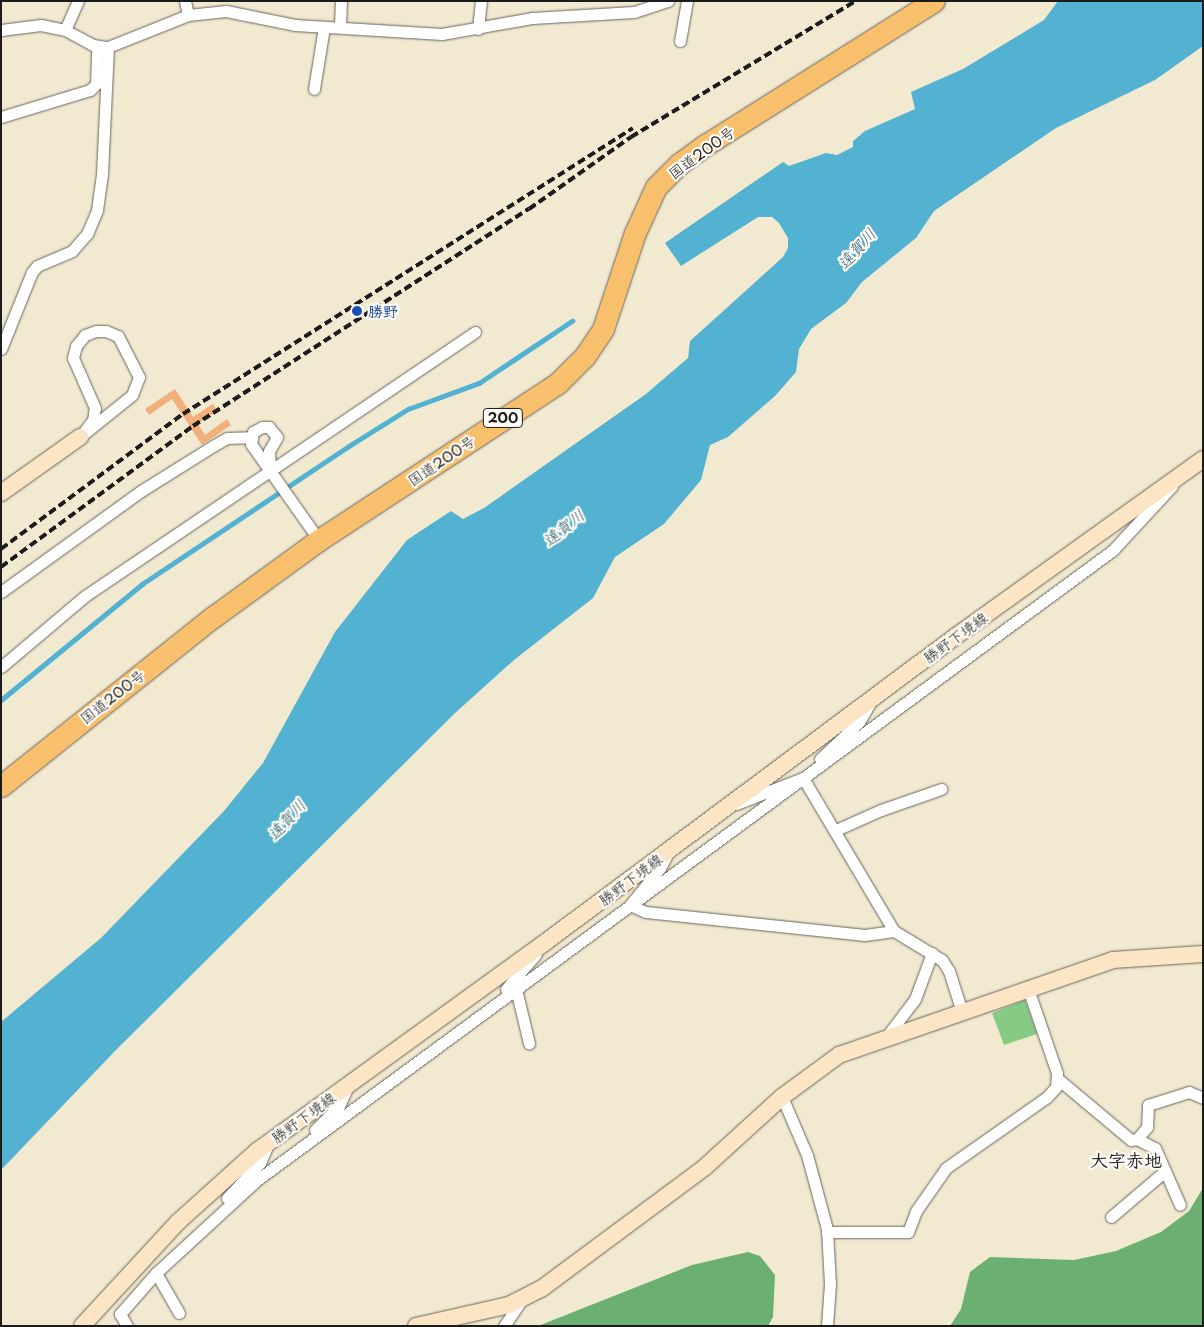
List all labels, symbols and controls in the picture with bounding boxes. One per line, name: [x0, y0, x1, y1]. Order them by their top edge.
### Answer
street label: 国道200号: [664, 122, 738, 182]
water label: 遠賀川: [833, 224, 879, 272]
place label: 勝野: [368, 302, 398, 320]
marker: 勝野: [350, 304, 364, 318]
road number: 200: [482, 406, 524, 429]
street label: 国道200号: [404, 431, 478, 489]
water label: 遠賀川: [538, 504, 588, 550]
street label: 勝野下境線: [919, 608, 991, 666]
street label: 国道200号: [76, 665, 148, 727]
water label: 遠賀川: [263, 795, 309, 843]
street label: 勝野下境線: [595, 849, 665, 909]
street label: 勝野下境線: [267, 1088, 339, 1146]
district label: 大字赤地: [1090, 1149, 1162, 1171]

